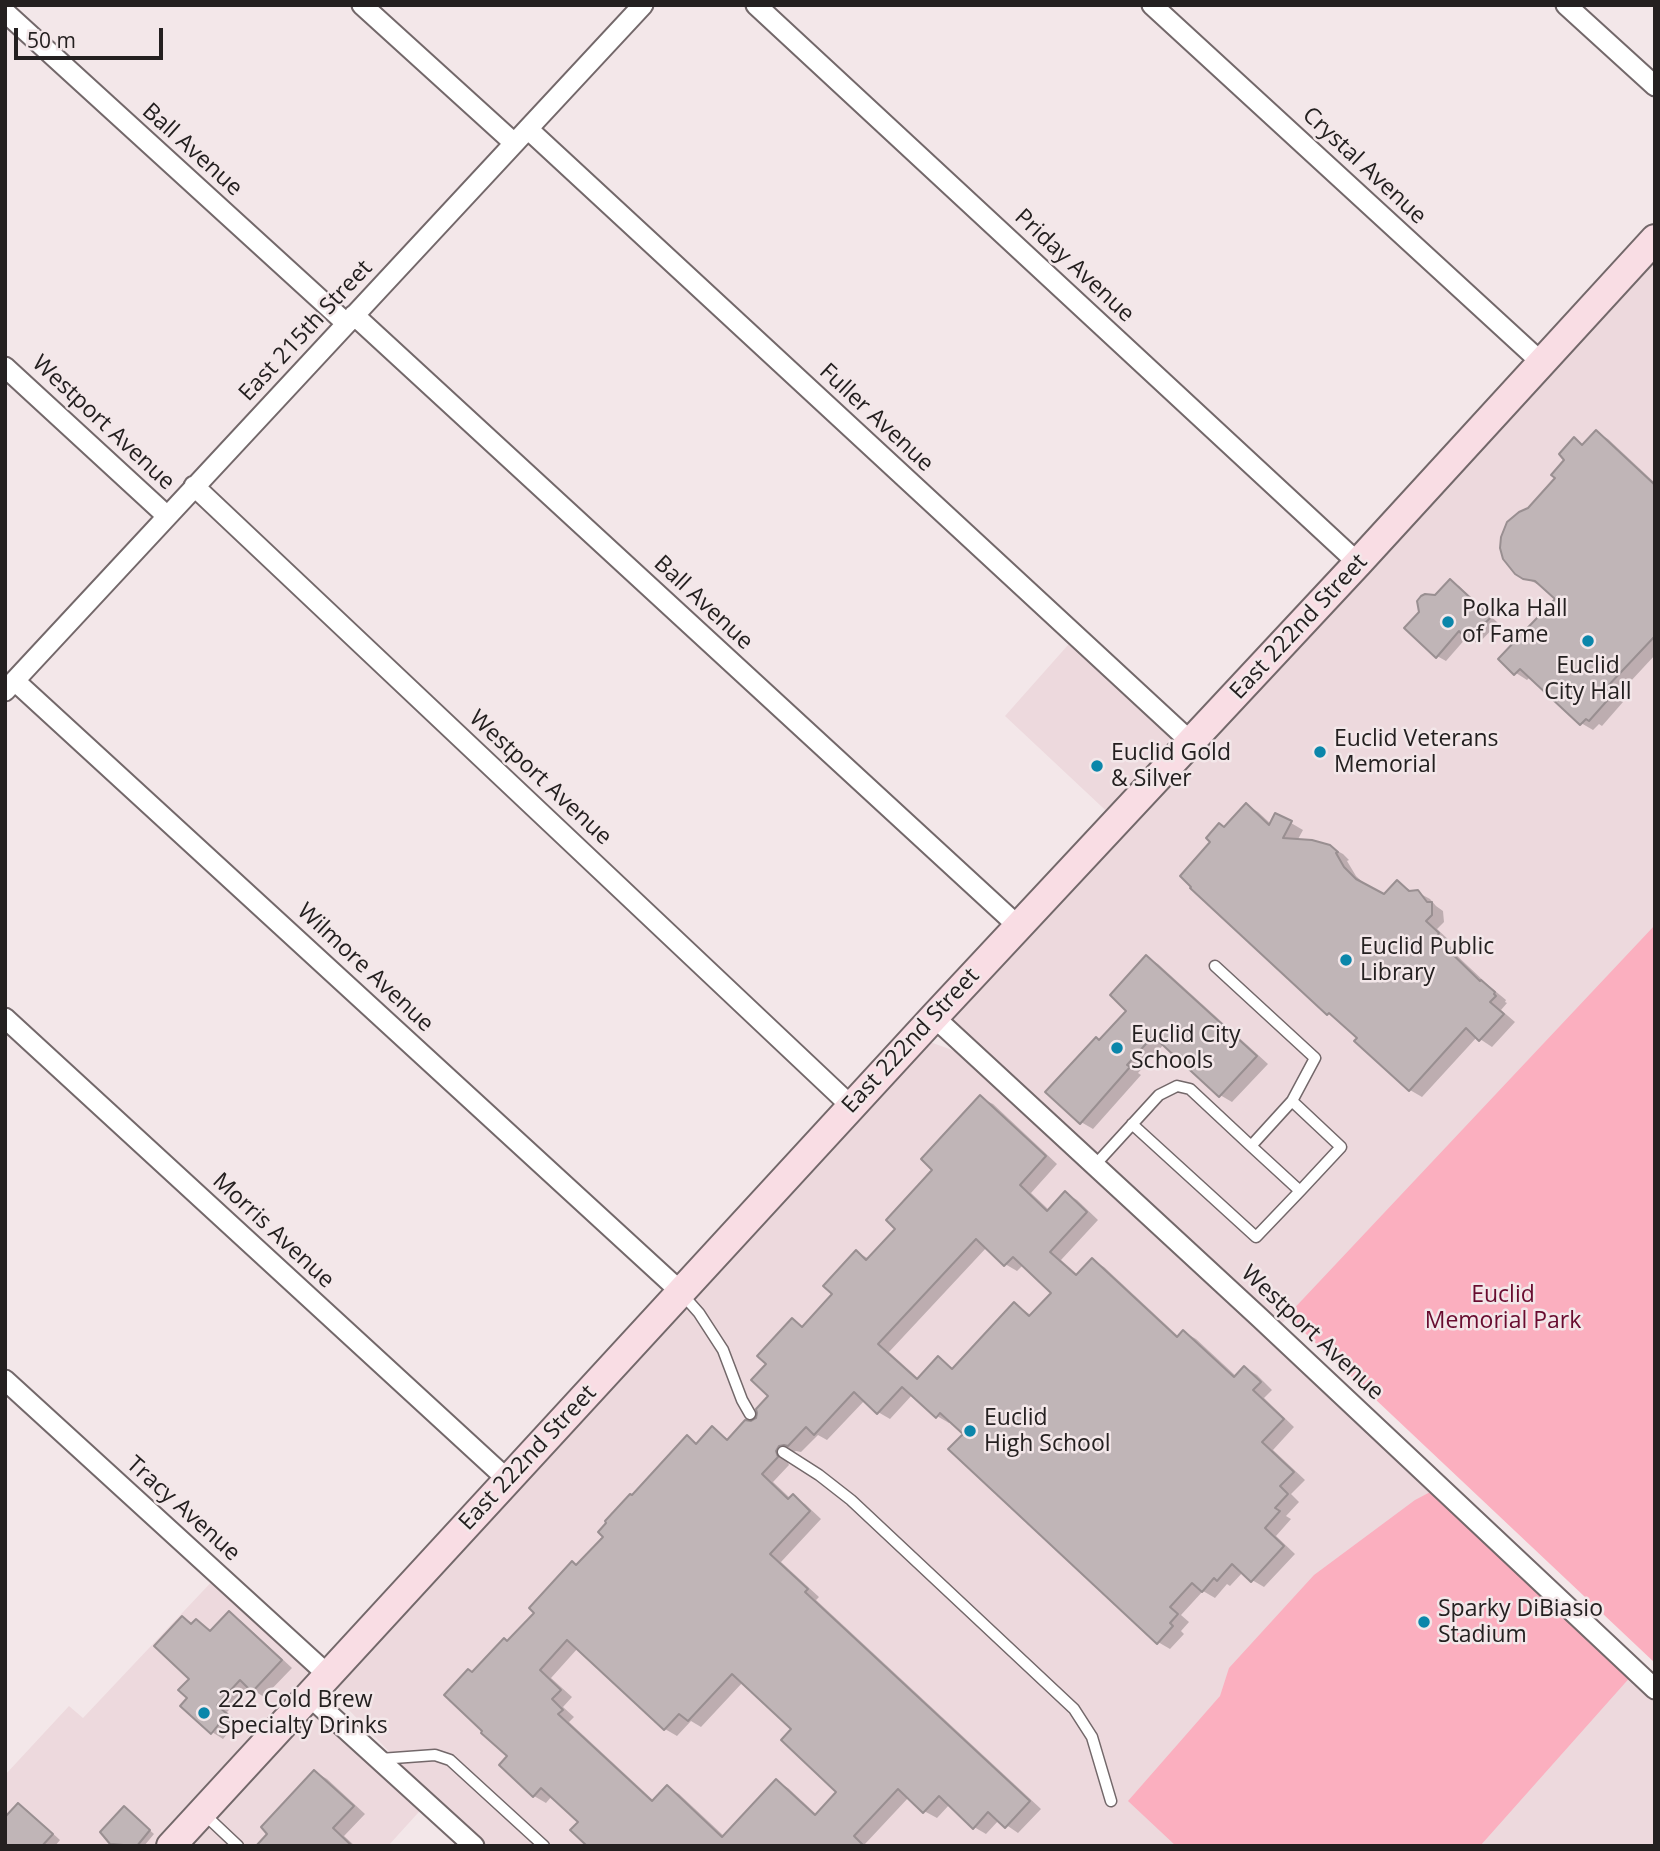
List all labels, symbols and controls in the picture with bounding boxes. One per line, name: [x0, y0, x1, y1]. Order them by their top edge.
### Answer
scale bar: [18, 14, 166, 58]
text: 50 m: [27, 26, 76, 54]
street label: Ball Avenue: [136, 98, 248, 202]
street label: Crystal Avenue: [1296, 102, 1432, 230]
street label: Priday Avenue: [1008, 204, 1140, 328]
street label: East 215th Street: [234, 255, 378, 407]
street label: Westport Avenue: [26, 350, 180, 496]
street label: Fuller Avenue: [813, 358, 939, 478]
street label: East 222nd Street: [1225, 549, 1373, 705]
street label: Ball Avenue: [648, 550, 758, 656]
place label: Polka Hall of Fame: [1462, 595, 1568, 649]
marker: Polka Hall of Fame: [1440, 614, 1456, 630]
marker: Euclid City Hall: [1580, 633, 1596, 649]
place label: Euclid City Hall: [1544, 652, 1632, 706]
street label: Westport Avenue: [463, 705, 617, 851]
place label: Euclid Veterans Memorial: [1334, 725, 1499, 779]
place label: Euclid Gold & Silver: [1111, 739, 1231, 793]
marker: Euclid Veterans Memorial: [1312, 744, 1328, 760]
marker: Euclid Gold & Silver: [1089, 758, 1105, 774]
street label: Wilmore Avenue: [291, 898, 439, 1038]
place label: Euclid Public Library: [1360, 933, 1494, 987]
marker: Euclid Public Library: [1338, 952, 1354, 968]
street label: East 222nd Street: [837, 963, 985, 1119]
place label: Euclid City Schools: [1131, 1021, 1241, 1075]
marker: Euclid City Schools: [1109, 1040, 1125, 1056]
street label: Morris Avenue: [206, 1168, 340, 1294]
street label: Westport Avenue: [1235, 1260, 1389, 1406]
park label: Euclid Memorial Park: [1425, 1281, 1581, 1335]
street label: East 222nd Street: [454, 1380, 602, 1536]
place label: Euclid High School: [984, 1404, 1111, 1458]
marker: Euclid High School: [962, 1423, 978, 1439]
street label: Tracy Avenue: [120, 1451, 246, 1567]
place label: Sparky DiBiasio Stadium: [1438, 1595, 1603, 1649]
marker: Sparky DiBiasio Stadium: [1416, 1614, 1432, 1630]
place label: 222 Cold Brew Specialty Drinks: [218, 1686, 388, 1740]
marker: 222 Cold Brew Specialty Drinks: [196, 1705, 212, 1721]

